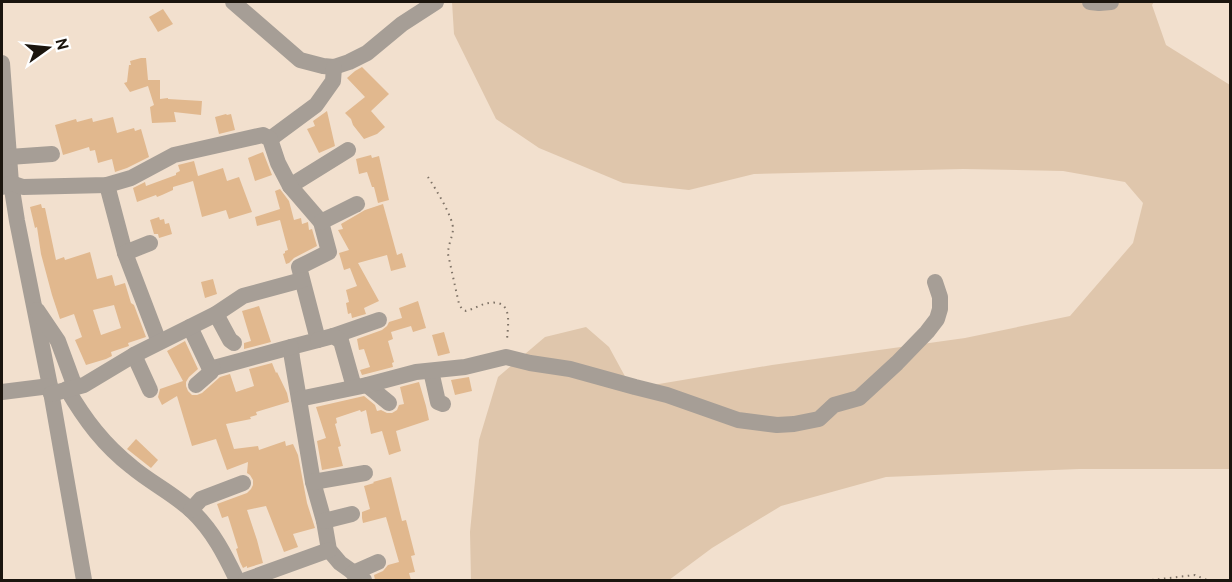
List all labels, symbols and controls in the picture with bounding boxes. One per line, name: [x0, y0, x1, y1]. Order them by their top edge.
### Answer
north arrow: [18, 18, 78, 78]
text: N: [49, 36, 72, 53]

